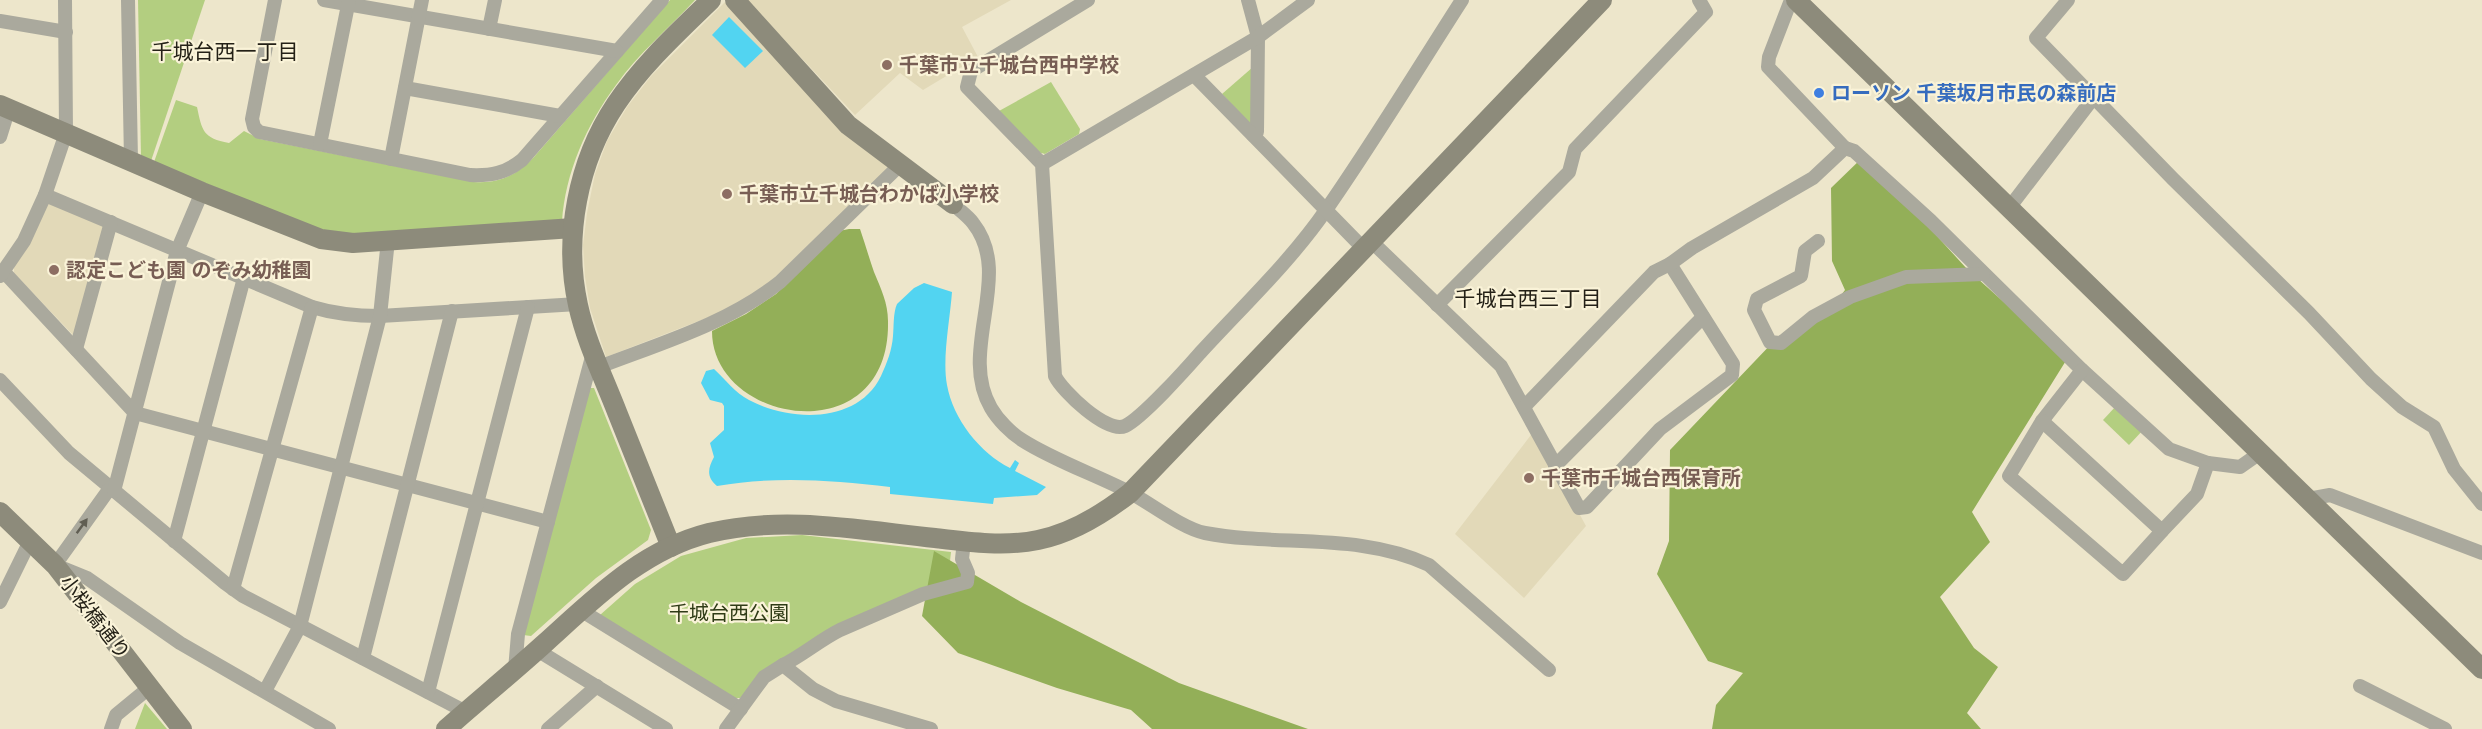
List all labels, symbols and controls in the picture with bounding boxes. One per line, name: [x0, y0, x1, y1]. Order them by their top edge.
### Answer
district label: 千城台西一丁目: [152, 40, 299, 63]
place label: 千葉市立千城台西中学校: [899, 54, 1119, 76]
marker: 千葉市立千城台西中学校: [880, 58, 894, 72]
place label: ローソン 千葉坂月市民の森前店: [1831, 82, 2117, 104]
marker: ローソン 千葉坂月市民の森前店: [1812, 86, 1826, 100]
place label: 千葉市立千城台わかば小学校: [739, 183, 999, 205]
marker: 千葉市立千城台わかば小学校: [720, 187, 734, 201]
place label: 認定こども園 のぞみ幼稚園: [66, 259, 312, 281]
marker: 認定こども園 のぞみ幼稚園: [47, 263, 61, 277]
district label: 千城台西三丁目: [1455, 287, 1602, 310]
place label: 千葉市千城台西保育所: [1541, 467, 1741, 489]
marker: 千葉市千城台西保育所: [1522, 471, 1536, 485]
one-way arrow: [76, 519, 88, 534]
street label: 小桜橋通り: [56, 571, 134, 663]
park label: 千城台西公園: [669, 602, 789, 624]

